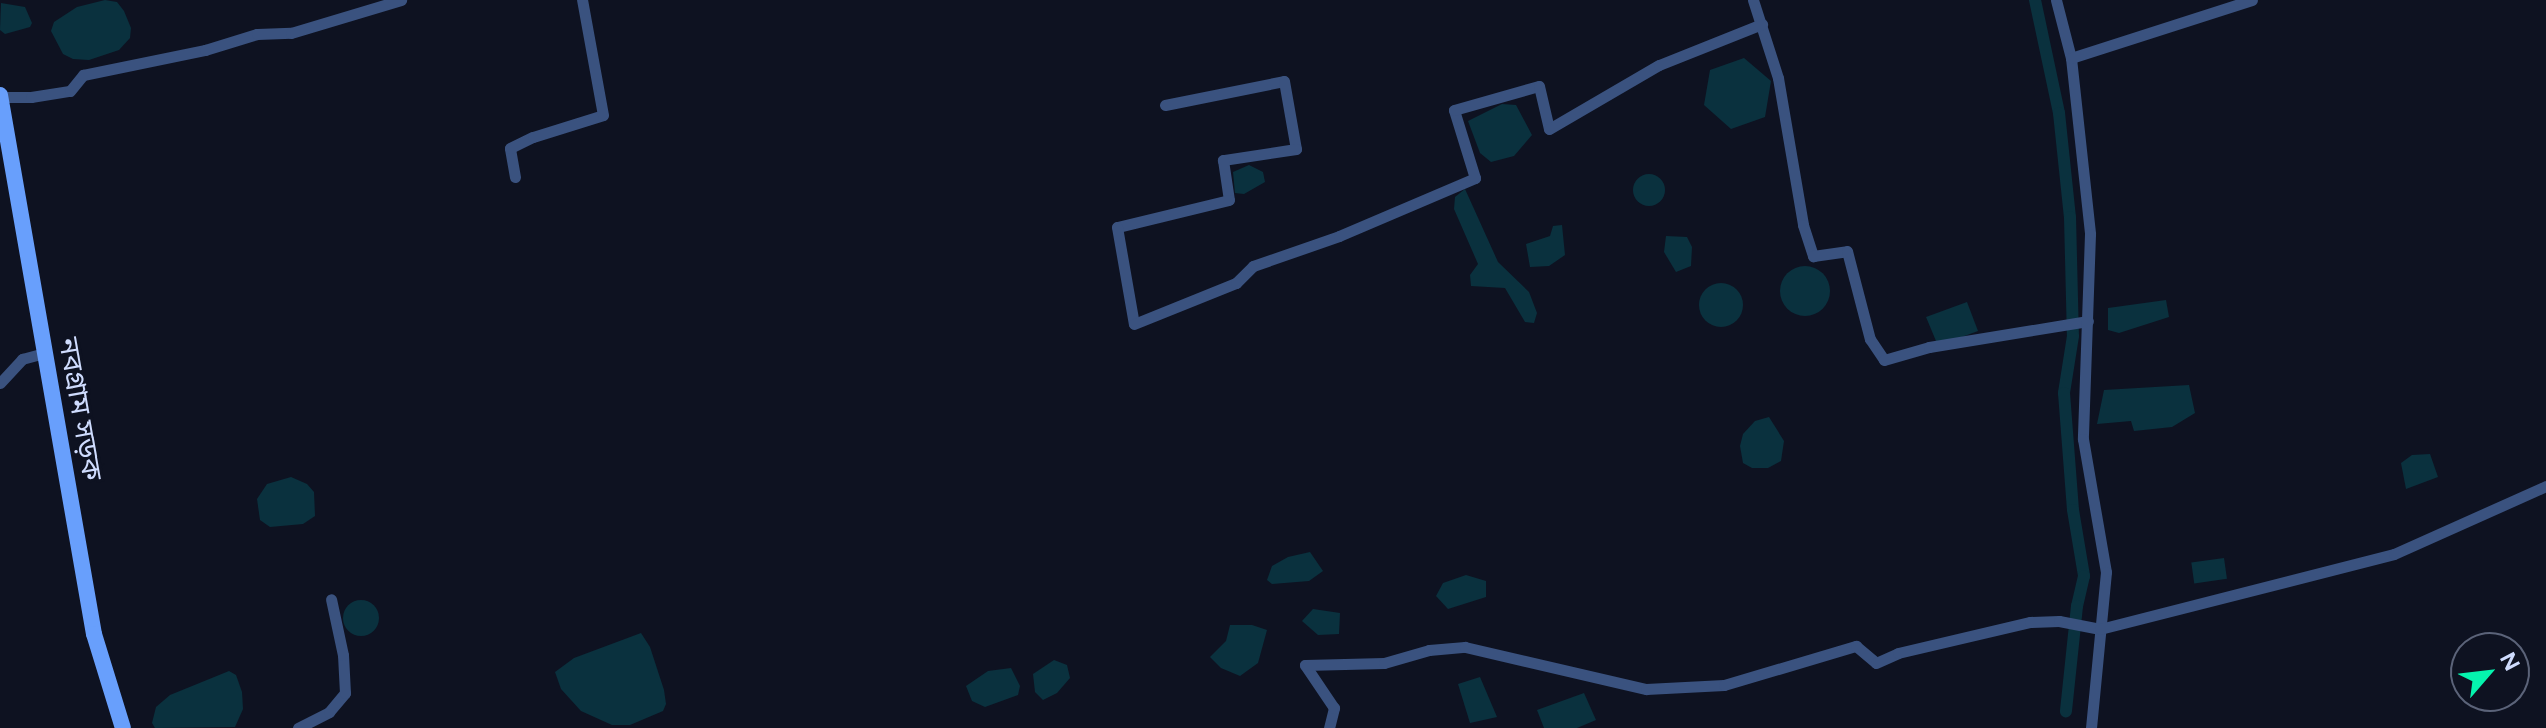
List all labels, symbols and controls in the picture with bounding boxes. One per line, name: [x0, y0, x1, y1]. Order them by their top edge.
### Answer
street label: নবগ্রাম সড়ক: [52, 335, 110, 483]
north arrow: [2450, 632, 2530, 712]
text: N: [2494, 648, 2526, 675]

